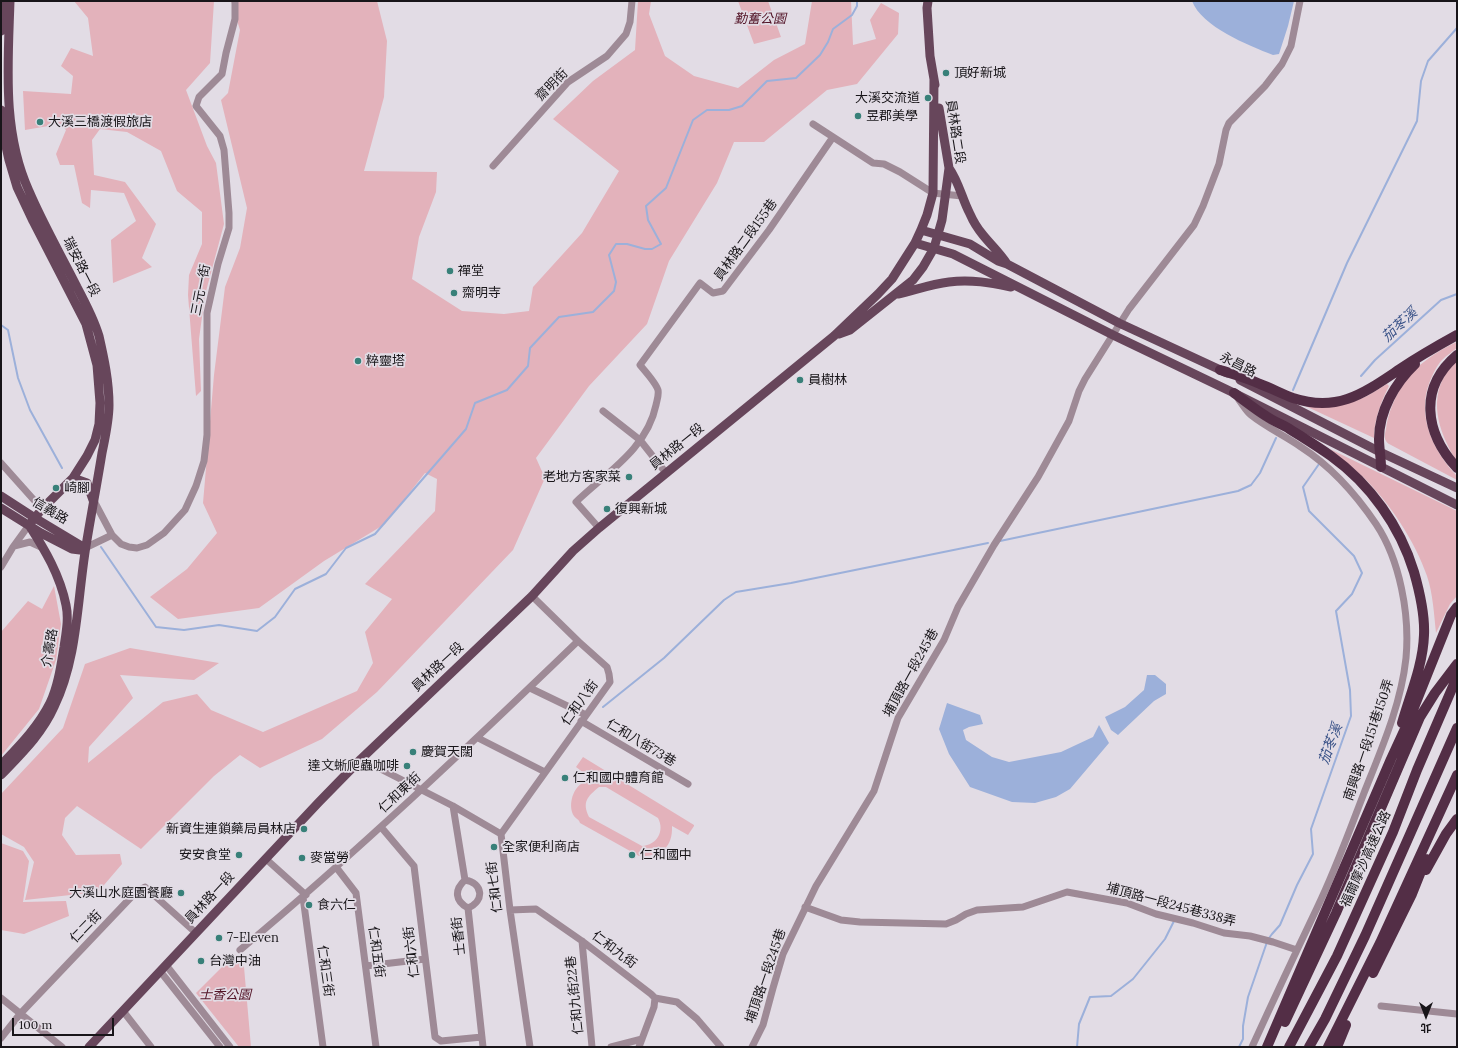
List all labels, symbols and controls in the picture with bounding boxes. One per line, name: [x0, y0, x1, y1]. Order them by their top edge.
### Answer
park label: 勤奮公園: [734, 11, 786, 27]
place label: 頂好新城: [954, 65, 1006, 81]
street label: 齋明街: [533, 66, 571, 104]
marker: 頂好新城: [941, 68, 951, 78]
place label: 大溪交流道: [855, 90, 920, 106]
marker: 大溪交流道: [923, 93, 933, 103]
street label: 員林路二段: [942, 99, 968, 165]
place label: 昱郡美學: [866, 108, 918, 124]
marker: 昱郡美學: [853, 111, 863, 121]
place label: 大溪三橋渡假旅店: [48, 114, 152, 130]
marker: 大溪三橋渡假旅店: [35, 117, 45, 127]
street label: 員林路二段155巷: [711, 196, 781, 284]
street label: 瑞安路一段: [59, 235, 103, 299]
street label: 三元一街: [188, 263, 214, 317]
place label: 禪堂: [458, 263, 484, 279]
marker: 禪堂: [445, 266, 455, 276]
place label: 齋明寺: [462, 285, 501, 301]
marker: 齋明寺: [449, 288, 459, 298]
water label: 茄苳溪: [1379, 305, 1421, 345]
street label: 永昌路: [1217, 349, 1259, 381]
place label: 粹靈塔: [366, 353, 405, 369]
marker: 粹靈塔: [353, 356, 363, 366]
place label: 員樹林: [808, 372, 847, 388]
marker: 員樹林: [795, 375, 805, 385]
street label: 員林路一段: [647, 420, 707, 474]
place label: 老地方客家菜: [543, 469, 621, 485]
marker: 老地方客家菜: [624, 472, 634, 482]
place label: 崎腳: [64, 480, 90, 496]
marker: 崎腳: [51, 483, 61, 493]
street label: 信義路: [29, 494, 71, 528]
place label: 復興新城: [615, 501, 667, 517]
marker: 復興新城: [602, 504, 612, 514]
street label: 埔頂路一段245巷: [880, 626, 942, 720]
street label: 介壽路: [39, 627, 61, 669]
street label: 員林路一段: [409, 639, 467, 695]
street label: 仁和八街: [558, 677, 602, 729]
street label: 南興路一段151巷150弄: [1341, 677, 1397, 803]
street label: 仁和八街73巷: [603, 716, 679, 770]
water label: 茄苳溪: [1316, 721, 1346, 767]
place label: 慶賀天闊: [421, 744, 473, 760]
marker: 慶賀天闊: [408, 747, 418, 757]
place label: 達文蜥爬蟲咖啡: [308, 758, 399, 774]
marker: 達文蜥爬蟲咖啡: [402, 761, 412, 771]
street label: 仁和東街: [376, 770, 424, 816]
place label: 仁和國中體育館: [573, 770, 664, 786]
marker: 仁和國中體育館: [560, 773, 570, 783]
street label: 福爾摩沙高速公路: [1338, 808, 1394, 910]
place label: 新資生連鎖藥局員林店: [166, 821, 296, 837]
marker: 新資生連鎖藥局員林店: [299, 824, 309, 834]
place label: 全家便利商店: [502, 839, 580, 855]
marker: 全家便利商店: [489, 842, 499, 852]
place label: 安安食堂: [179, 847, 231, 863]
place label: 仁和國中: [640, 847, 692, 863]
marker: 安安食堂: [234, 850, 244, 860]
place label: 麥當勞: [310, 850, 349, 866]
marker: 仁和國中: [627, 850, 637, 860]
marker: 麥當勞: [297, 853, 307, 863]
street label: 仁和七街: [484, 860, 506, 914]
street label: 員林路一段: [182, 869, 238, 927]
street label: 埔頂路一段245巷338弄: [1104, 880, 1238, 930]
place label: 大溪山水庭園餐廳: [69, 885, 173, 901]
marker: 大溪山水庭園餐廳: [176, 888, 186, 898]
place label: 食六仁: [317, 897, 356, 913]
marker: 食六仁: [304, 900, 314, 910]
street label: 仁二街: [67, 908, 105, 946]
street label: 士香街: [449, 916, 469, 956]
street label: 仁和五街: [365, 925, 387, 979]
street label: 仁和六街: [401, 925, 423, 979]
street label: 埔頂路一段245巷: [743, 927, 789, 1025]
street label: 仁和九街: [589, 928, 639, 972]
place label: 7-Eleven: [227, 930, 279, 946]
marker: 7-Eleven: [214, 933, 224, 943]
street label: 仁和三街: [314, 944, 336, 998]
place label: 台灣中油: [209, 953, 261, 969]
street label: 仁和九街22巷: [563, 955, 587, 1035]
marker: 台灣中油: [196, 956, 206, 966]
park label: 士香公園: [199, 987, 251, 1003]
north arrow: [1406, 996, 1446, 1036]
scale bar: [14, 1010, 116, 1036]
text: 100 m: [19, 1017, 52, 1032]
text: 北: [1421, 1021, 1432, 1035]

